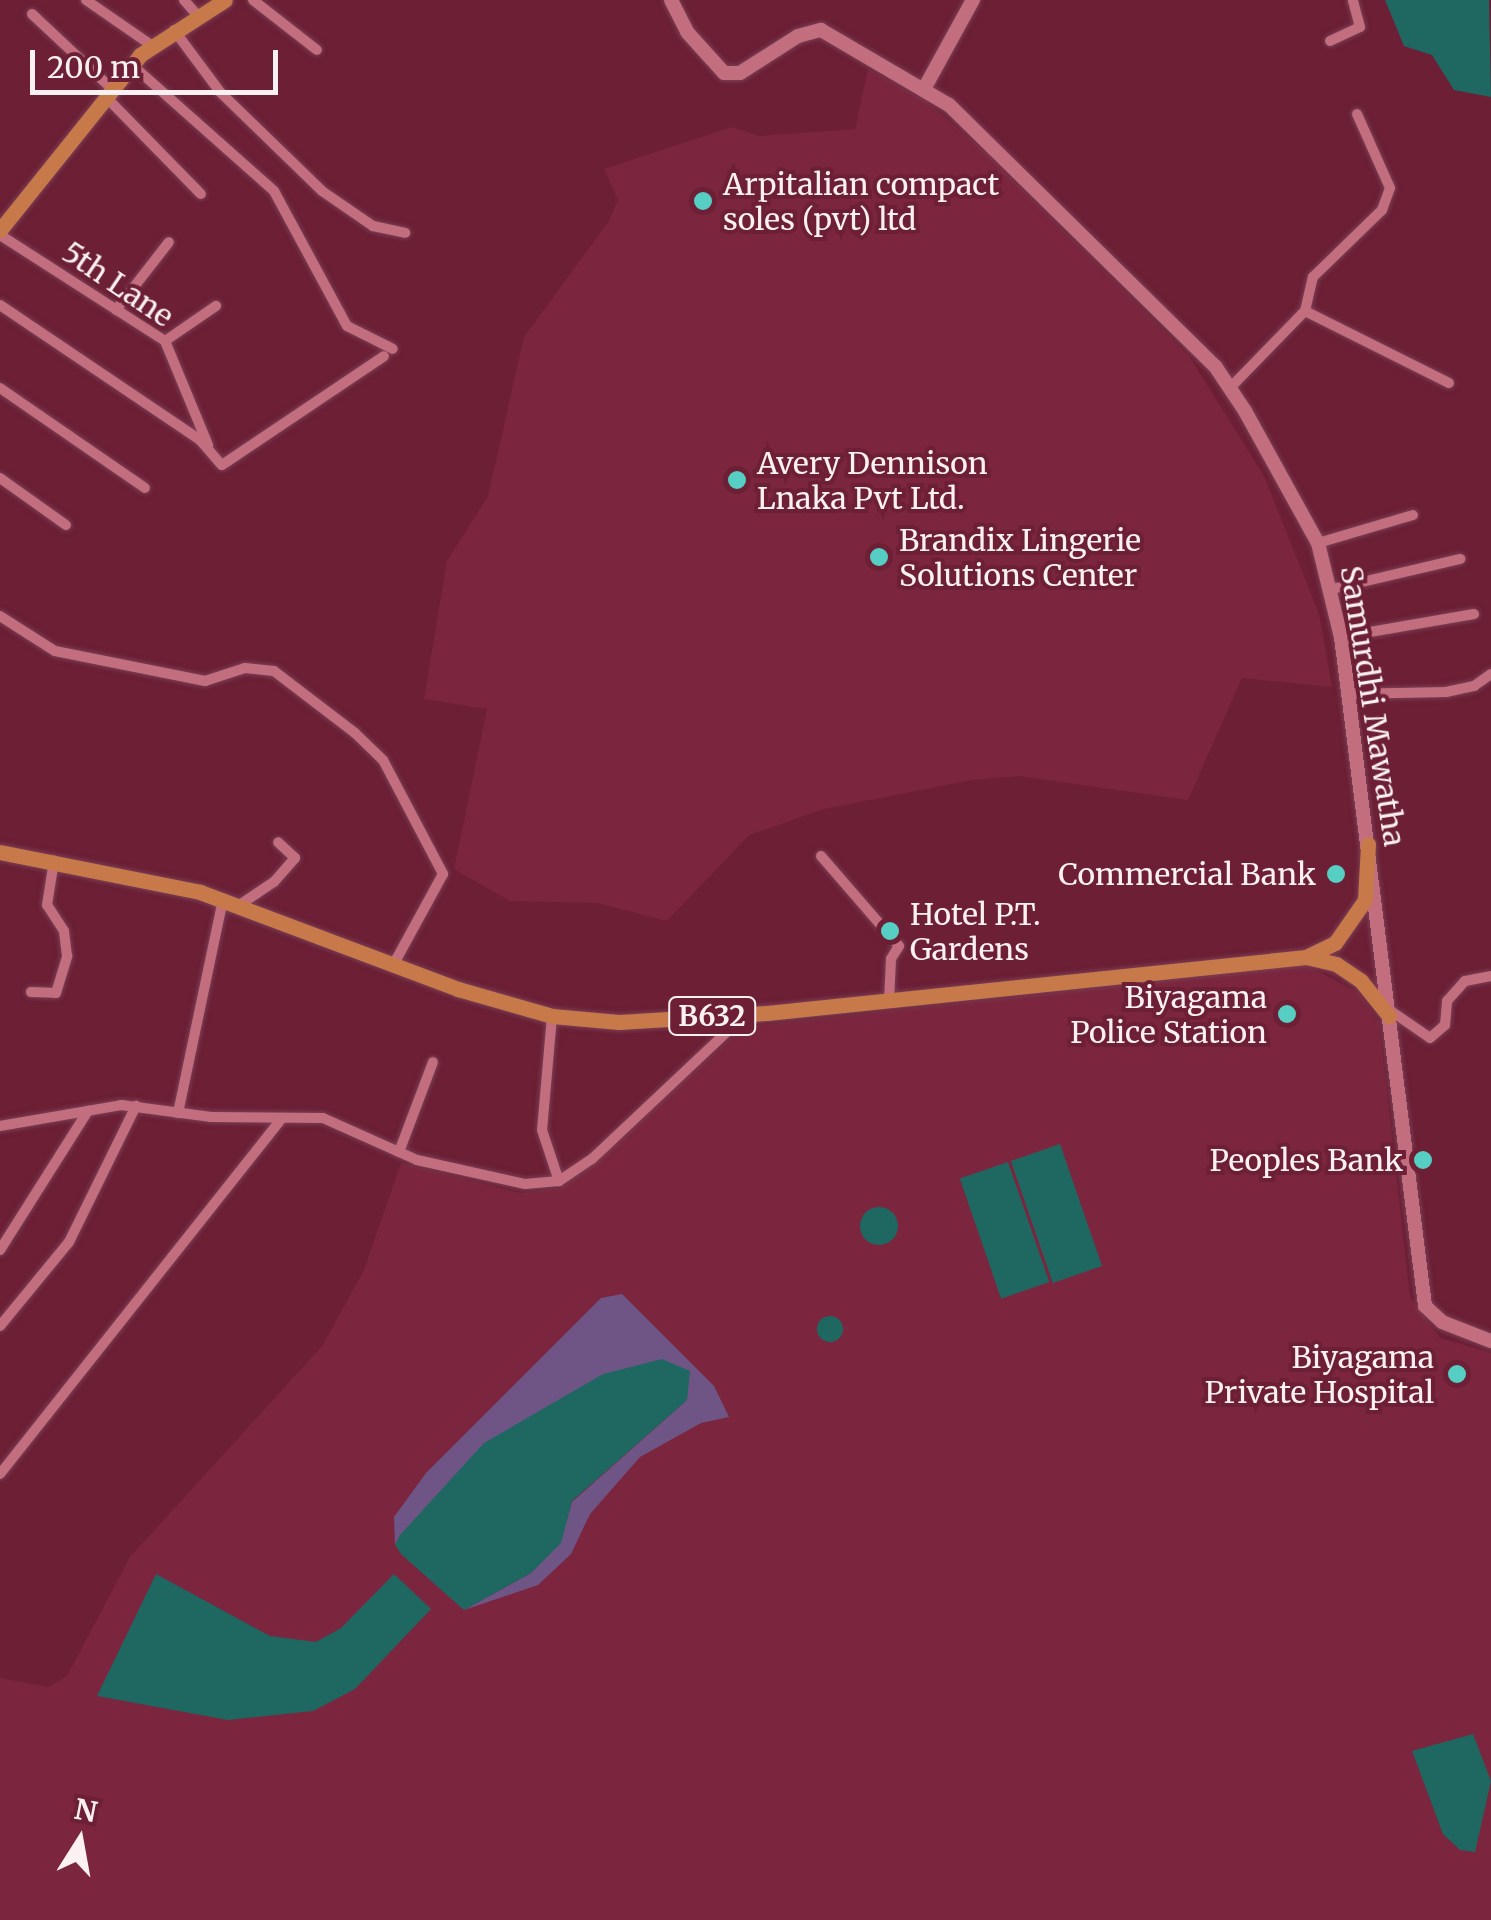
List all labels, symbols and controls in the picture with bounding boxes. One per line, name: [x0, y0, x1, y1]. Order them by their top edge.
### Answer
scale bar: [35, 30, 282, 92]
text: 200 m: [47, 48, 140, 86]
place label: Arpitalian compact soles (pvt) ltd: [723, 166, 999, 236]
marker: Arpitalian compact soles (pvt) ltd: [692, 190, 714, 212]
street label: 5th Lane: [56, 234, 180, 334]
place label: Avery Dennison Lnaka Pvt Ltd.: [757, 445, 988, 516]
marker: Avery Dennison Lnaka Pvt Ltd.: [726, 469, 748, 491]
place label: Brandix Lingerie Solutions Center: [899, 522, 1141, 592]
marker: Brandix Lingerie Solutions Center: [868, 546, 890, 568]
street label: Samurdhi Mawatha: [1333, 563, 1413, 849]
place label: Commercial Bank: [1058, 856, 1316, 892]
marker: Commercial Bank: [1325, 863, 1347, 885]
place label: Hotel P.T. Gardens: [910, 896, 1041, 966]
marker: Hotel P.T. Gardens: [879, 920, 901, 942]
place label: Biyagama Police Station: [1070, 979, 1267, 1050]
road number: B632: [667, 993, 757, 1039]
marker: Biyagama Police Station: [1276, 1003, 1298, 1025]
place label: Peoples Bank: [1210, 1142, 1403, 1178]
marker: Peoples Bank: [1412, 1149, 1434, 1171]
place label: Biyagama Private Hospital: [1205, 1339, 1434, 1410]
marker: Biyagama Private Hospital: [1444, 1361, 1470, 1387]
north arrow: [30, 1790, 130, 1890]
text: N: [71, 1791, 100, 1830]

